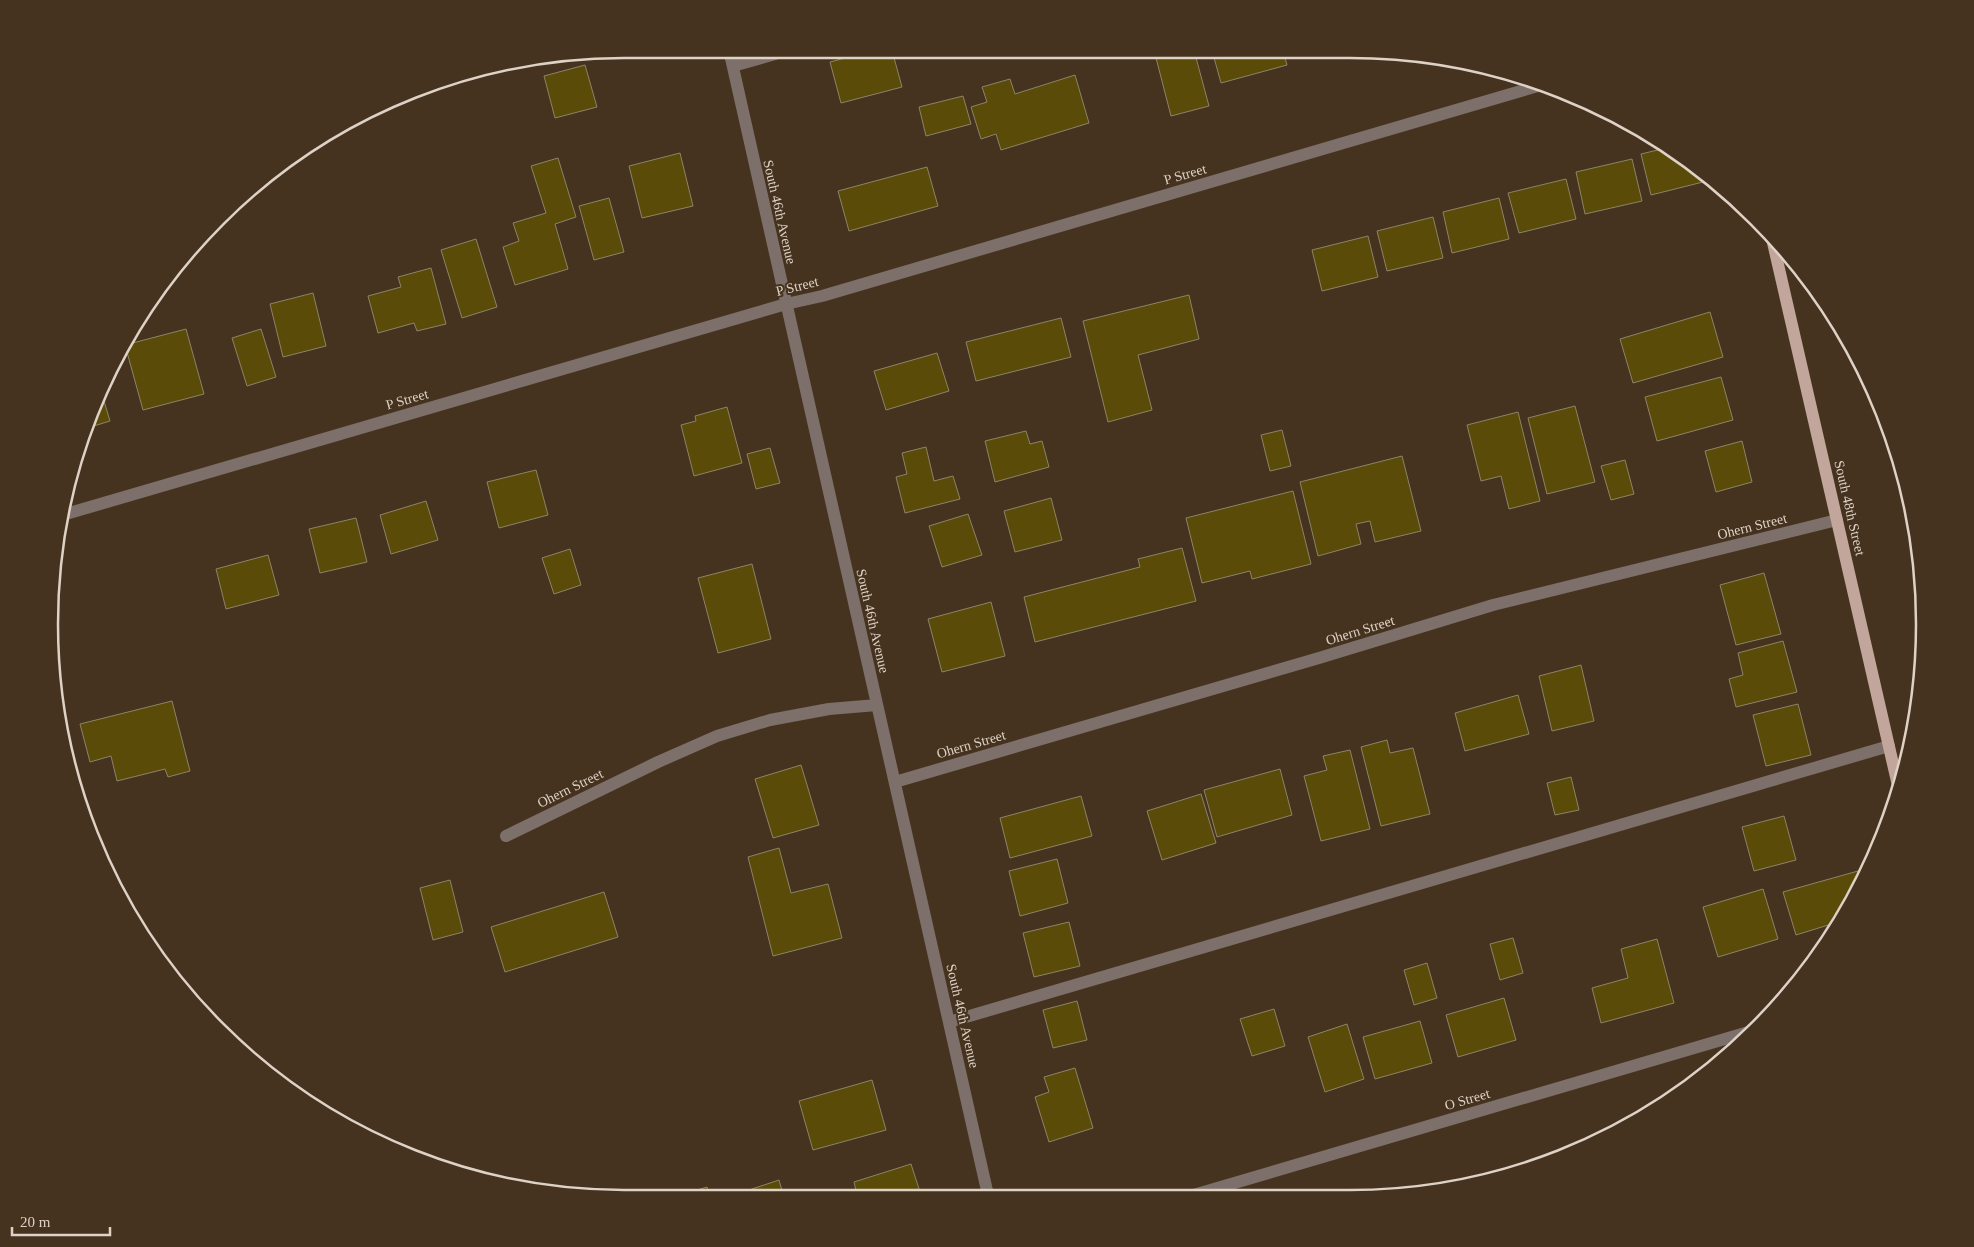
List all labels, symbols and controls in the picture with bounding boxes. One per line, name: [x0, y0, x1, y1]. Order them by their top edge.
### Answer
street label: South 46th Avenue: [760, 159, 799, 266]
street label: P Street: [1162, 161, 1208, 188]
street label: P Street: [774, 274, 820, 299]
street label: P Street: [384, 386, 430, 413]
street label: South 48th Street: [1831, 459, 1868, 557]
street label: Ohern Street: [1716, 511, 1789, 542]
street label: South 46th Avenue: [853, 568, 892, 675]
street label: Ohern Street: [1324, 613, 1396, 648]
street label: Ohern Street: [935, 727, 1007, 761]
street label: Ohern Street: [535, 766, 606, 811]
street label: South 46th Avenue: [943, 963, 982, 1070]
street label: O Street: [1443, 1086, 1492, 1113]
scale bar: [12, 1204, 110, 1236]
text: 20 m: [20, 1214, 51, 1230]

